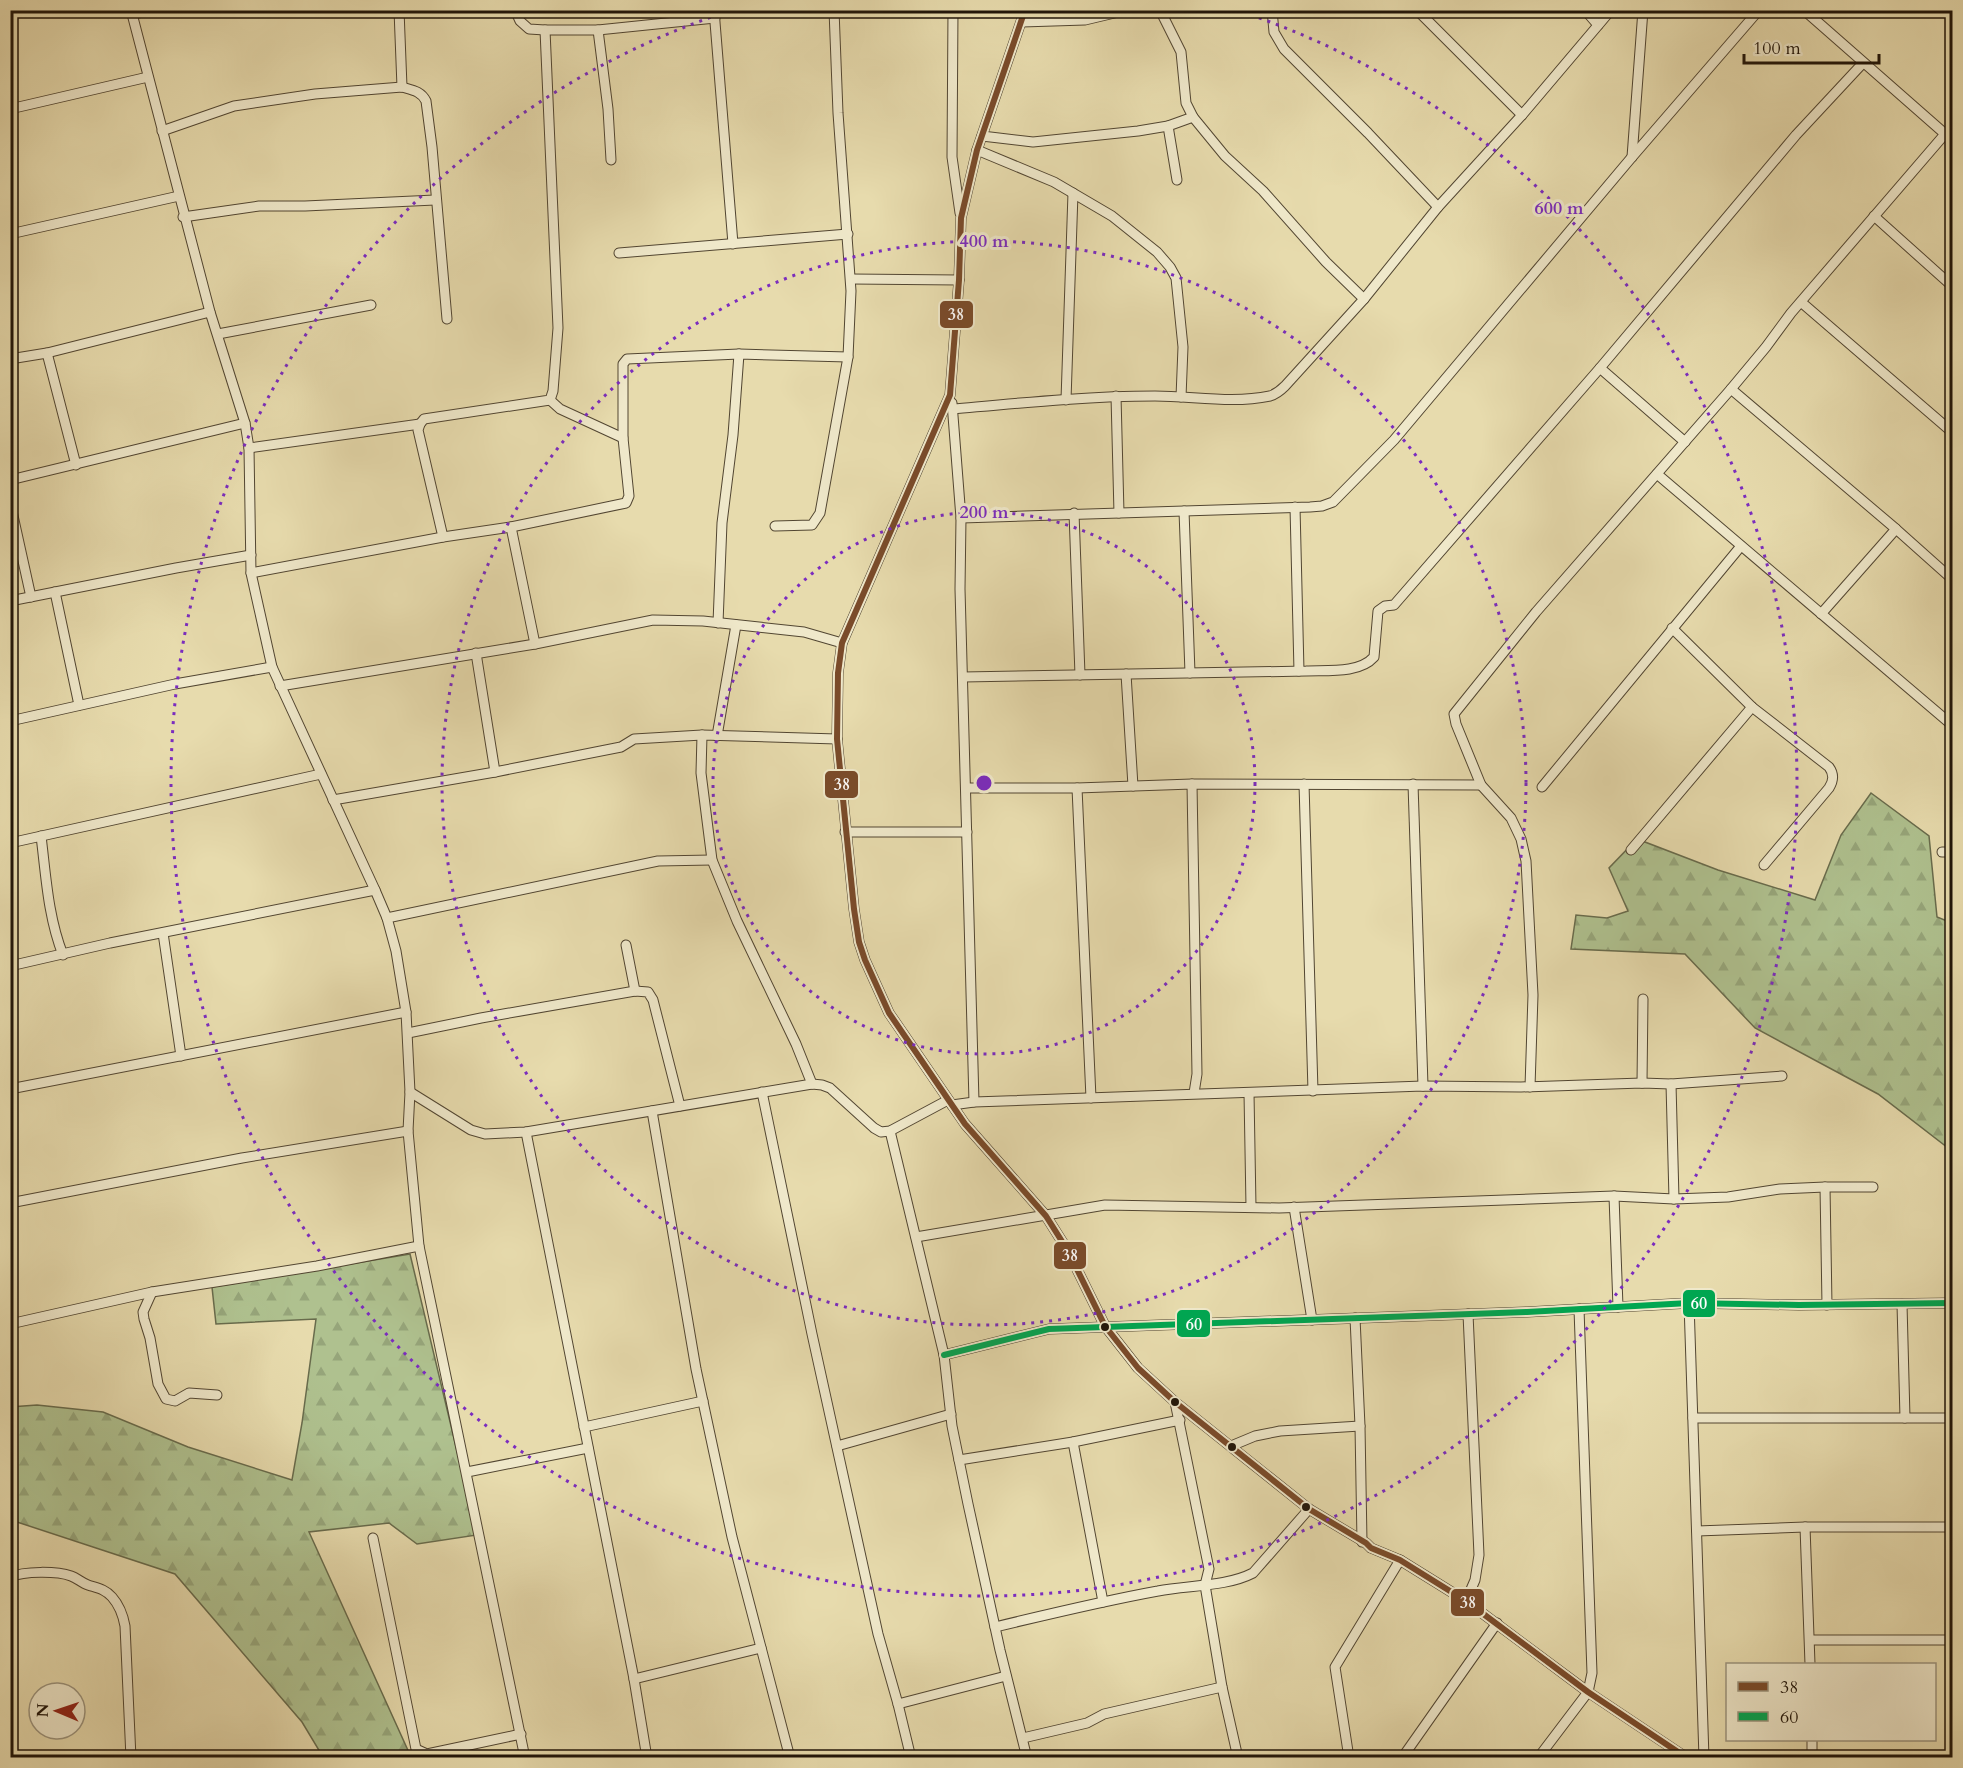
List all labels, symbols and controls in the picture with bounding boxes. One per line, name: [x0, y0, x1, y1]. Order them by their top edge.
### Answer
scale bar: [1744, 27, 1879, 65]
text: 100 m: [1753, 36, 1801, 61]
text: 600 m: [1534, 196, 1584, 221]
text: 400 m: [959, 229, 1009, 254]
line badge: 38: [939, 300, 974, 329]
text: 38: [948, 304, 964, 326]
text: 200 m: [959, 500, 1009, 525]
line badge: 38: [824, 770, 859, 799]
centre of rings: [974, 773, 994, 793]
text: 38: [834, 774, 850, 796]
line badge: 38: [1053, 1241, 1087, 1270]
text: 38: [1062, 1245, 1078, 1267]
line badge: 60: [1682, 1289, 1716, 1318]
text: 60: [1691, 1293, 1707, 1315]
line badge: 60: [1176, 1309, 1211, 1338]
text: 60: [1186, 1314, 1202, 1336]
unlabelled marker: [1099, 1321, 1111, 1333]
unlabelled marker: [1169, 1396, 1181, 1408]
unlabelled marker: [1226, 1441, 1238, 1453]
unlabelled marker: [1300, 1501, 1312, 1513]
line badge: 38: [1450, 1588, 1485, 1617]
text: 38: [1460, 1592, 1476, 1614]
legend: [1726, 1663, 1936, 1741]
text: 38: [1780, 1675, 1798, 1700]
north arrow: [27, 1681, 87, 1741]
text: N: [32, 1703, 54, 1718]
text: 60: [1780, 1705, 1798, 1730]

